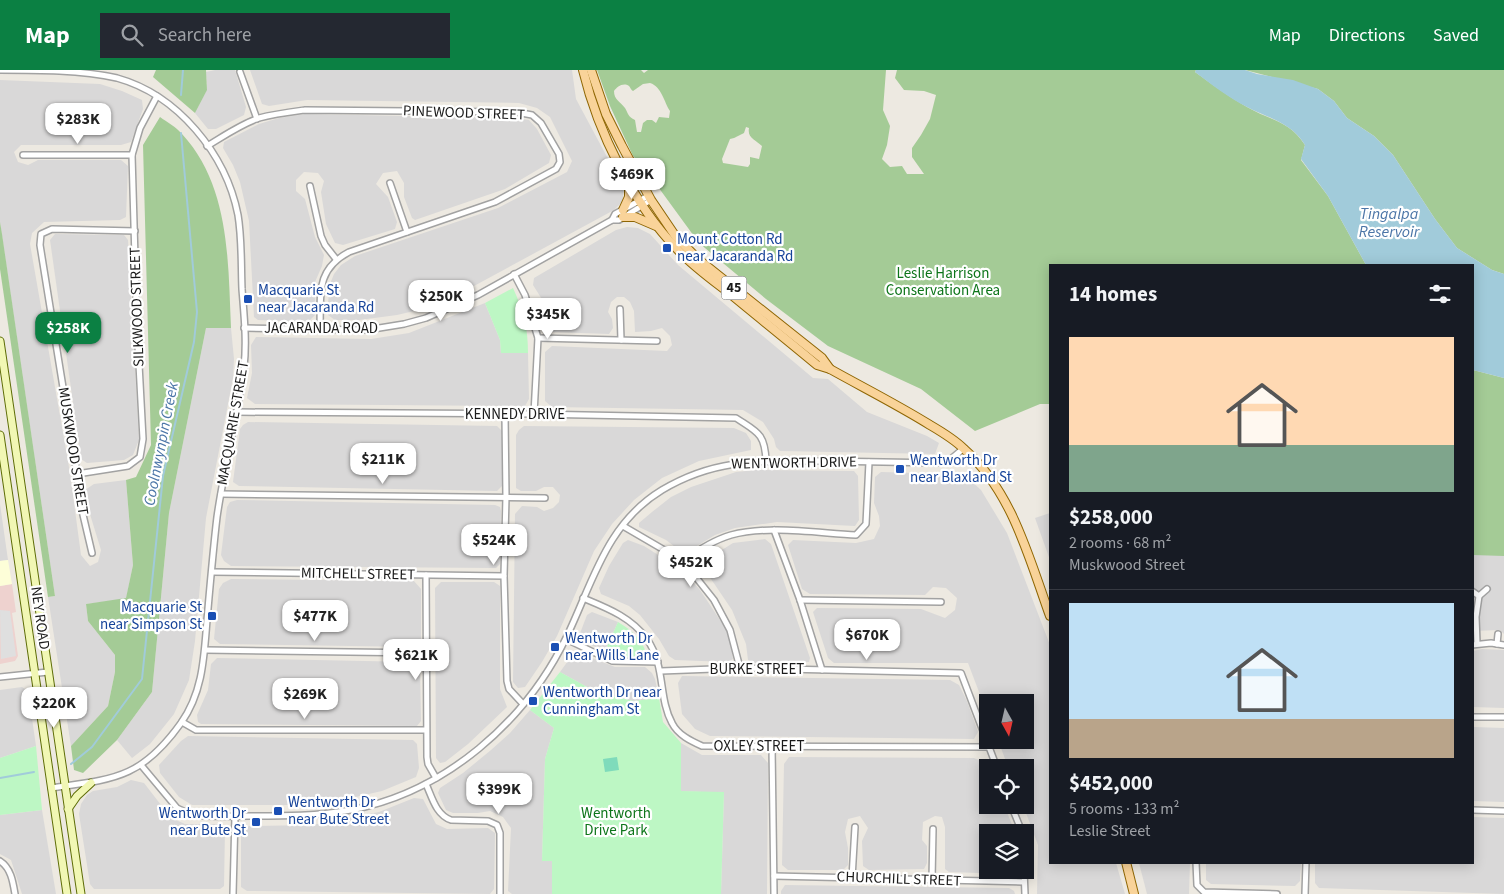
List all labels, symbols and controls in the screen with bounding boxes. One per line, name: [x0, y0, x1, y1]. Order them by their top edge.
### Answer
search box: [100, 13, 450, 58]
text: Map: [25, 18, 70, 53]
icon: search: [118, 21, 146, 49]
text: Search here: [158, 22, 251, 49]
text: Map: [1269, 23, 1301, 48]
text: Directions: [1329, 23, 1405, 48]
text: Saved: [1433, 23, 1479, 48]
street label: PINEWOOD STREET: [403, 100, 525, 126]
pin: $283K: [43, 102, 113, 145]
text: $283K: [56, 108, 100, 130]
pin: $469K: [597, 158, 667, 200]
text: $469K: [610, 163, 654, 185]
water label: Tingalpa Reservoir: [1359, 203, 1421, 243]
place label: Mount Cotton Rd near Jacaranda Rd: [677, 229, 793, 267]
marker: Mount Cotton Rd near Jacaranda Rd: [661, 242, 673, 254]
street label: SILKWOOD STREET: [124, 247, 150, 367]
park label: Leslie Harrison Conservation Area: [886, 263, 1000, 301]
road number: 45: [722, 277, 746, 300]
text: 14 homes: [1069, 279, 1157, 309]
place label: Macquarie St near Jacaranda Rd: [258, 280, 374, 318]
pin: $250K: [406, 280, 476, 322]
icon: filters: [1426, 280, 1454, 308]
text: $250K: [419, 285, 463, 307]
marker: Macquarie St near Jacaranda Rd: [242, 293, 254, 305]
pin: $345K: [513, 298, 583, 340]
text: $345K: [526, 303, 570, 325]
pin: $258K: [33, 312, 103, 354]
text: $258K: [46, 317, 90, 339]
street label: JACARANDA ROAD: [264, 318, 378, 339]
street label: MACQUARIE STREET: [212, 359, 254, 487]
icon: home: [1217, 370, 1307, 460]
water label: Coolnwynpin Creek: [138, 380, 184, 508]
street label: MUSKWOOD STREET: [53, 386, 93, 516]
street label: KENNEDY DRIVE: [465, 404, 565, 425]
pin: $211K: [348, 442, 418, 485]
text: $211K: [361, 448, 405, 470]
place label: Wentworth Dr near Blaxland St: [910, 450, 1012, 488]
street label: WENTWORTH DRIVE: [731, 451, 857, 475]
marker: Wentworth Dr near Blaxland St: [894, 463, 906, 475]
text: $258,000: [1069, 502, 1153, 532]
pin: $524K: [459, 524, 529, 566]
text: $524K: [472, 529, 516, 551]
text: 2 rooms · 68 m²: [1069, 532, 1171, 554]
pin: $452K: [656, 546, 726, 588]
text: $452K: [669, 551, 713, 573]
text: Muskwood Street: [1069, 554, 1185, 576]
street label: MITCHELL STREET: [301, 563, 415, 585]
street label: NEY ROAD: [25, 585, 55, 651]
place label: Macquarie St near Simpson St: [100, 597, 202, 635]
pin: $477K: [280, 600, 350, 642]
text: $477K: [293, 605, 337, 627]
marker: Macquarie St near Simpson St: [206, 610, 218, 622]
pin: $670K: [832, 618, 902, 661]
text: $670K: [845, 624, 889, 646]
place label: Wentworth Dr near Wills Lane: [565, 628, 659, 666]
icon: home: [1217, 635, 1307, 725]
pin: $621K: [381, 638, 451, 681]
marker: Wentworth Dr near Wills Lane: [549, 641, 561, 653]
text: $621K: [394, 644, 438, 666]
street label: BURKE STREET: [710, 659, 804, 680]
pin: $269K: [270, 678, 340, 720]
place label: Wentworth Dr near Cunningham St: [543, 682, 662, 720]
text: $269K: [283, 683, 327, 705]
pin: $220K: [19, 686, 89, 729]
text: $220K: [32, 692, 76, 714]
north arrow: [979, 694, 1034, 749]
map controls: [979, 694, 1034, 879]
marker: Wentworth Dr near Cunningham St: [527, 695, 539, 707]
street label: OXLEY STREET: [714, 736, 804, 757]
button: locate: [979, 759, 1034, 814]
text: $452,000: [1069, 768, 1153, 798]
pin: $399K: [464, 772, 534, 815]
text: $399K: [477, 778, 521, 800]
place label: Wentworth Dr near Bute Street: [288, 792, 389, 830]
text: 5 rooms · 133 m²: [1069, 798, 1179, 820]
place label: Wentworth Dr near Bute St: [159, 803, 247, 841]
park label: Wentworth Drive Park: [581, 803, 651, 841]
marker: Wentworth Dr near Bute Street: [272, 805, 284, 817]
marker: Wentworth Dr near Bute St: [250, 816, 262, 828]
text: Leslie Street: [1069, 820, 1150, 842]
button: layers: [979, 824, 1034, 879]
street label: CHURCHILL STREET: [836, 866, 962, 892]

